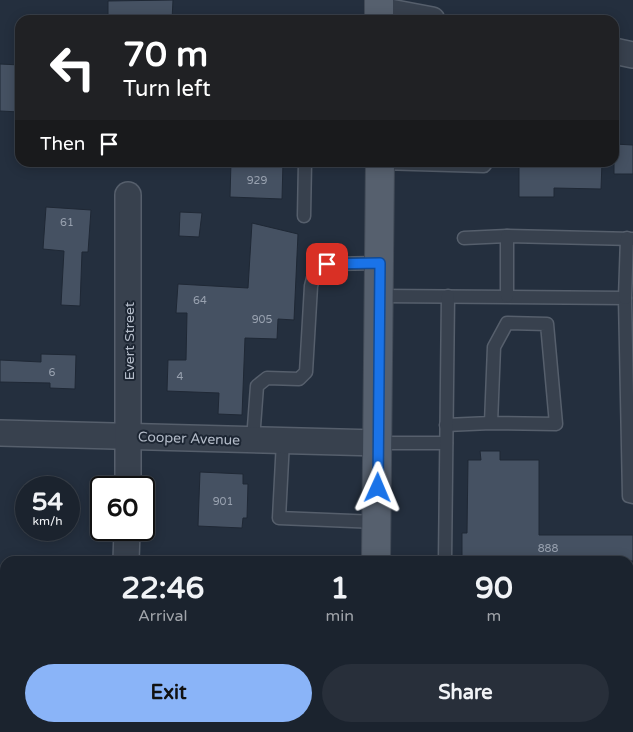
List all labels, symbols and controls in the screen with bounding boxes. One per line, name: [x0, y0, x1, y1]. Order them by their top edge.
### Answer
text: 70 m: [123, 34, 208, 76]
icon: left: [40, 35, 105, 100]
text: Turn left: [123, 76, 211, 102]
icon: arrive: [95, 130, 123, 158]
text: Then: [40, 133, 85, 155]
house number: 929: [247, 174, 267, 187]
house number: 61: [60, 216, 74, 229]
pin: [306, 243, 348, 285]
icon: arrive: [313, 250, 341, 278]
house number: 64: [193, 294, 207, 307]
street label: Evert Street: [121, 301, 138, 380]
house number: 905: [252, 313, 272, 326]
house number: 6: [49, 366, 56, 379]
house number: 4: [177, 370, 184, 383]
street label: Cooper Avenue: [138, 428, 241, 449]
position arrow: [351, 461, 403, 513]
speed limit sign: 60: [90, 476, 155, 541]
text: 54: [32, 487, 63, 517]
house number: 901: [213, 495, 233, 508]
text: km/h: [32, 514, 63, 528]
house number: 888: [538, 542, 558, 555]
text: 22:46: [121, 570, 204, 607]
text: 1: [330, 570, 349, 607]
text: 90: [475, 570, 513, 607]
text: Arrival: [138, 606, 187, 626]
text: min: [326, 606, 354, 626]
text: m: [487, 606, 501, 626]
button: Exit: [25, 664, 312, 722]
button: Share: [322, 664, 609, 722]

